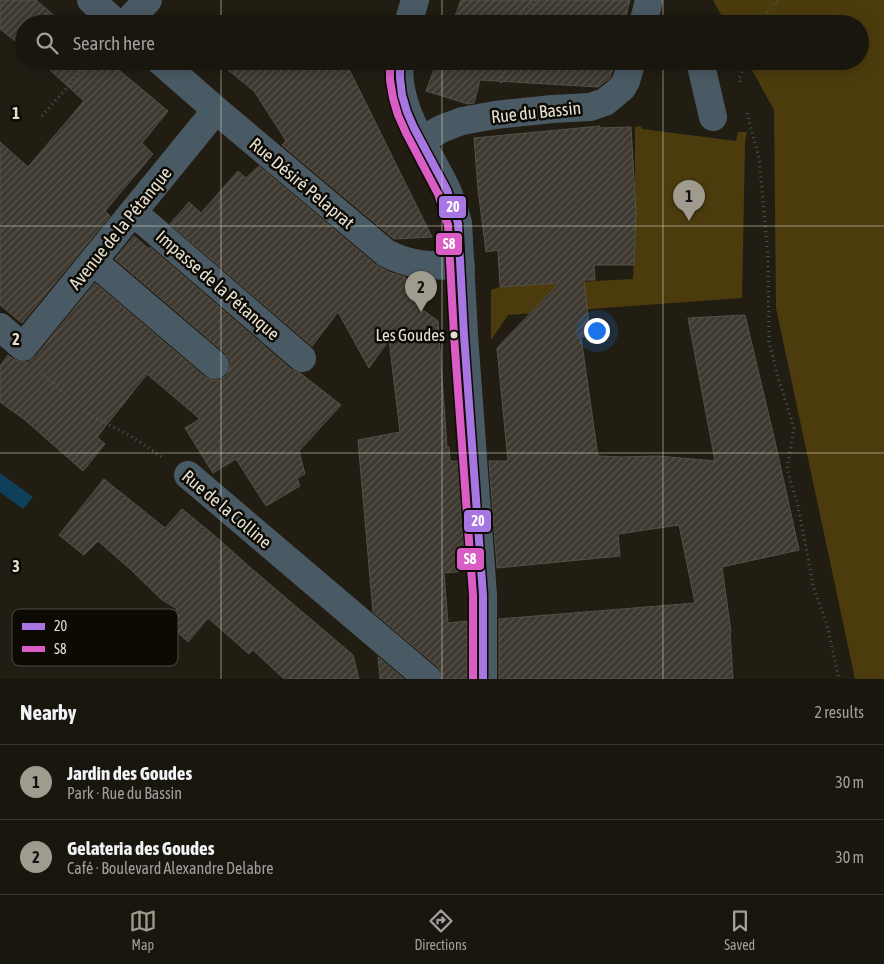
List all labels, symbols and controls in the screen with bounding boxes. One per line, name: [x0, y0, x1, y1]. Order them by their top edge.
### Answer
search box: [15, 15, 869, 70]
icon: search: [33, 29, 61, 57]
text: Search here: [73, 32, 155, 54]
street label: Rue du Bassin: [490, 97, 582, 127]
text: 1: [12, 104, 20, 122]
street label: Rue Désiré Pelaprat: [245, 133, 359, 233]
street label: Avenue de la Pétanque: [64, 162, 176, 294]
pin: 1: [673, 180, 705, 221]
line badge: 20: [438, 195, 467, 219]
text: 20: [446, 199, 460, 215]
street label: Impasse de la Pétanque: [152, 226, 284, 344]
line badge: S8: [435, 232, 463, 256]
text: S8: [443, 236, 456, 252]
pin: 2: [405, 271, 437, 312]
your location: [584, 318, 610, 344]
place label: Les Goudes: [375, 325, 445, 345]
text: 2: [12, 330, 20, 348]
marker: Les Goudes: [449, 330, 459, 340]
street label: Rue de la Colline: [178, 466, 276, 552]
line badge: 20: [463, 509, 492, 533]
text: 20: [471, 513, 485, 529]
line badge: S8: [456, 547, 485, 571]
text: S8: [464, 551, 477, 567]
text: 3: [12, 557, 20, 575]
legend: [12, 609, 178, 666]
text: 20: [54, 618, 68, 634]
text: S8: [54, 641, 67, 657]
text: Nearby: [20, 700, 76, 724]
text: 2 results: [814, 703, 864, 721]
text: Jardin des Goudes: [67, 762, 192, 784]
text: 1: [32, 773, 40, 791]
text: 30 m: [835, 773, 864, 791]
text: Park · Rue du Bassin: [67, 784, 182, 802]
text: Gelateria des Goudes: [67, 837, 214, 859]
text: 2: [32, 848, 40, 866]
text: 30 m: [835, 848, 864, 866]
text: Café · Boulevard Alexandre Delabre: [67, 859, 273, 877]
tab: Map: [129, 907, 157, 953]
tab: Directions: [414, 907, 467, 953]
tab: Saved: [724, 907, 755, 953]

